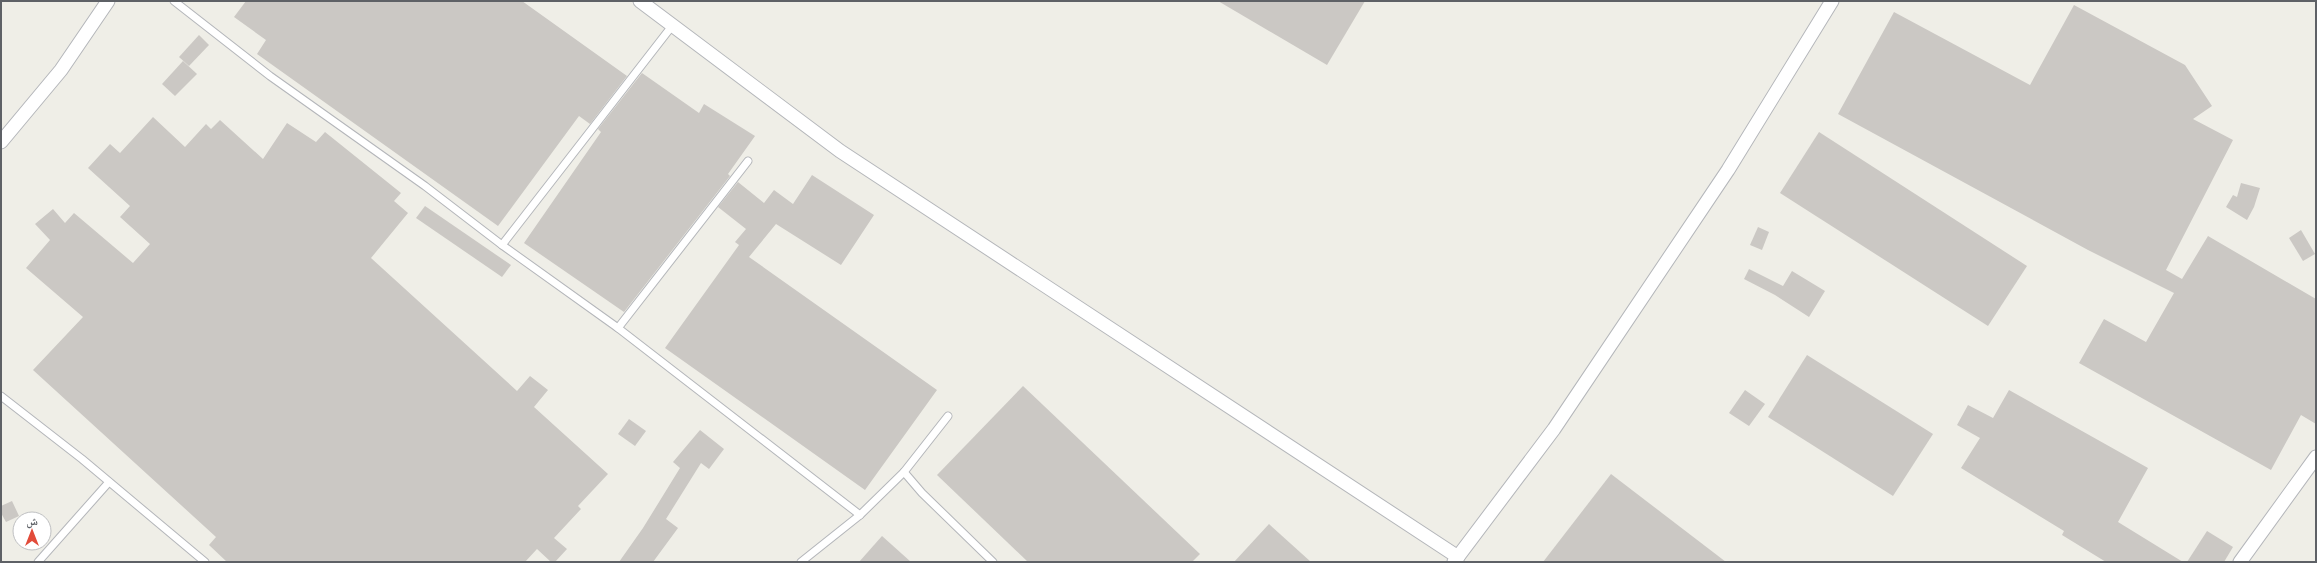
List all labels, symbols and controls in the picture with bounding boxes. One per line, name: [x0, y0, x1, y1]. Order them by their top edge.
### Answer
north arrow: [12, 511, 52, 551]
text: ش: [26, 515, 38, 529]

